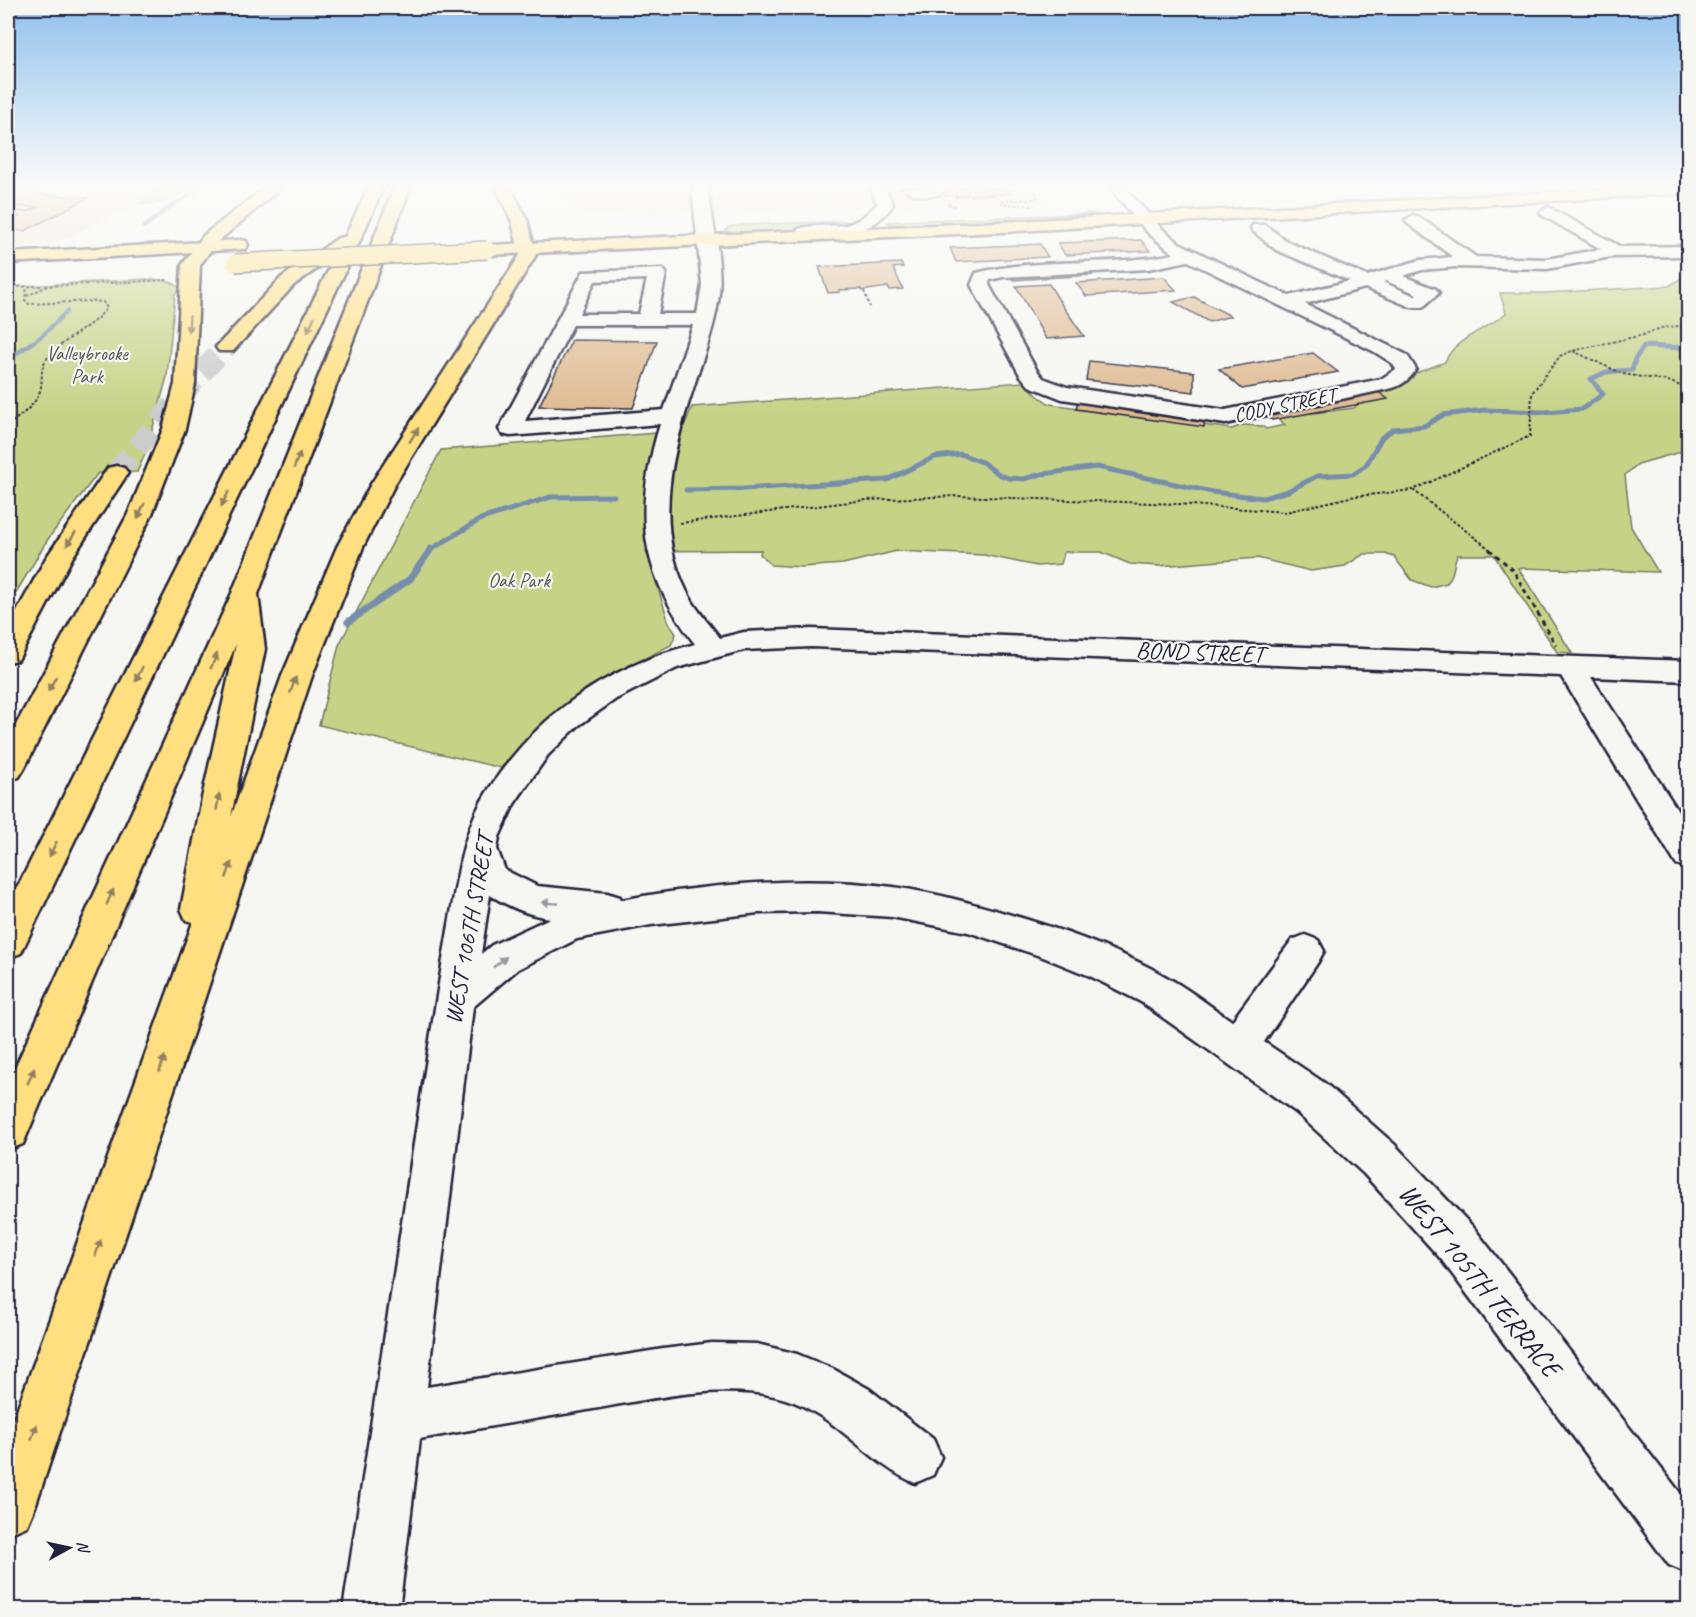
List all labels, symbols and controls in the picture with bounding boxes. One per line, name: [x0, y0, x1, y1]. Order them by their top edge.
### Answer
one-way arrow: [184, 314, 194, 333]
one-way arrow: [306, 315, 316, 332]
park label: Valleybrooke Park: [46, 341, 129, 389]
street label: CODY STREET: [1232, 381, 1342, 428]
one-way arrow: [408, 426, 419, 443]
one-way arrow: [292, 451, 302, 469]
one-way arrow: [221, 490, 230, 507]
one-way arrow: [137, 502, 146, 519]
one-way arrow: [65, 530, 77, 546]
park label: Oak Park: [488, 568, 551, 593]
street label: BOND STREET: [1135, 635, 1270, 669]
one-way arrow: [210, 653, 219, 670]
one-way arrow: [135, 665, 144, 682]
one-way arrow: [47, 676, 57, 693]
one-way arrow: [289, 676, 299, 694]
one-way arrow: [214, 792, 223, 811]
street label: WEST 106TH STREET: [438, 826, 501, 1026]
one-way arrow: [49, 840, 59, 858]
one-way arrow: [225, 861, 235, 879]
one-way arrow: [105, 888, 115, 906]
one-way arrow: [541, 898, 560, 908]
one-way arrow: [492, 955, 508, 968]
one-way arrow: [158, 1055, 168, 1073]
one-way arrow: [26, 1066, 36, 1084]
street label: WEST 105TH TERRACE: [1391, 1176, 1571, 1387]
one-way arrow: [93, 1239, 103, 1257]
one-way arrow: [29, 1423, 39, 1441]
north arrow: [39, 1518, 99, 1578]
text: N: [72, 1540, 94, 1555]

